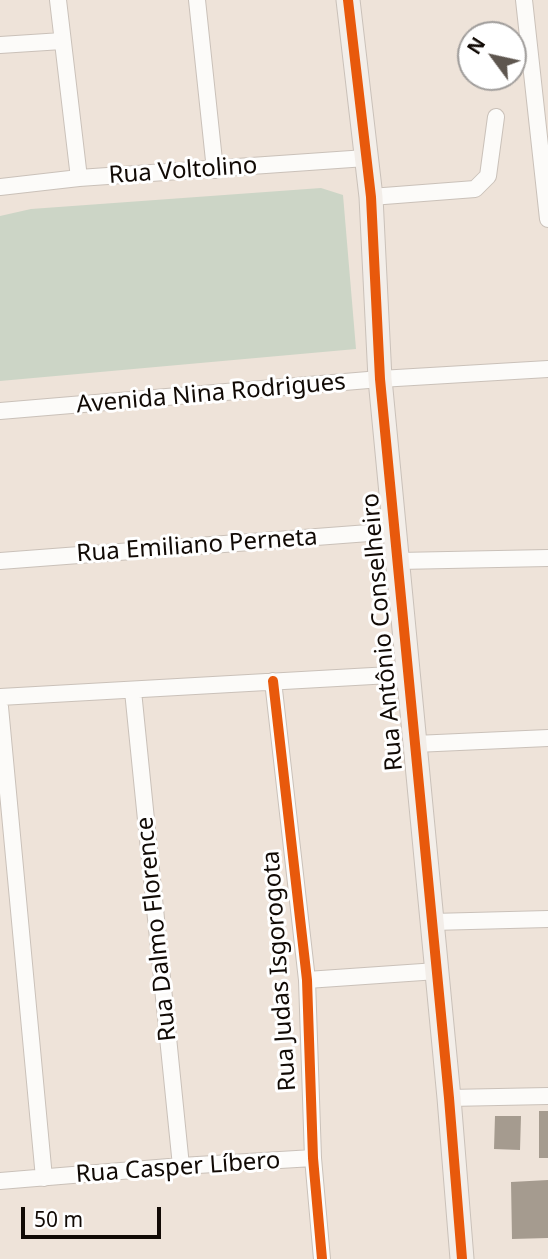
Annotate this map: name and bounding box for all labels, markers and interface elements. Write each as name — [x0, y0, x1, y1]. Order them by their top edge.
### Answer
north arrow — [457, 21, 527, 91]
text: N — [461, 32, 491, 59]
street label: Rua Voltolino — [108, 151, 258, 191]
street label: Avenida Nina Rodrigues — [75, 368, 347, 420]
street label: Rua Antônio Conselheiro — [357, 492, 409, 772]
street label: Rua Emiliano Perneta — [76, 523, 318, 569]
street label: Rua Dalmo Florence — [131, 815, 183, 1043]
street label: Rua Judas Isgorogota — [257, 850, 303, 1092]
street label: Rua Casper Líbero — [75, 1146, 281, 1190]
scale bar — [24, 1192, 164, 1236]
text: 50 m — [34, 1205, 83, 1233]

